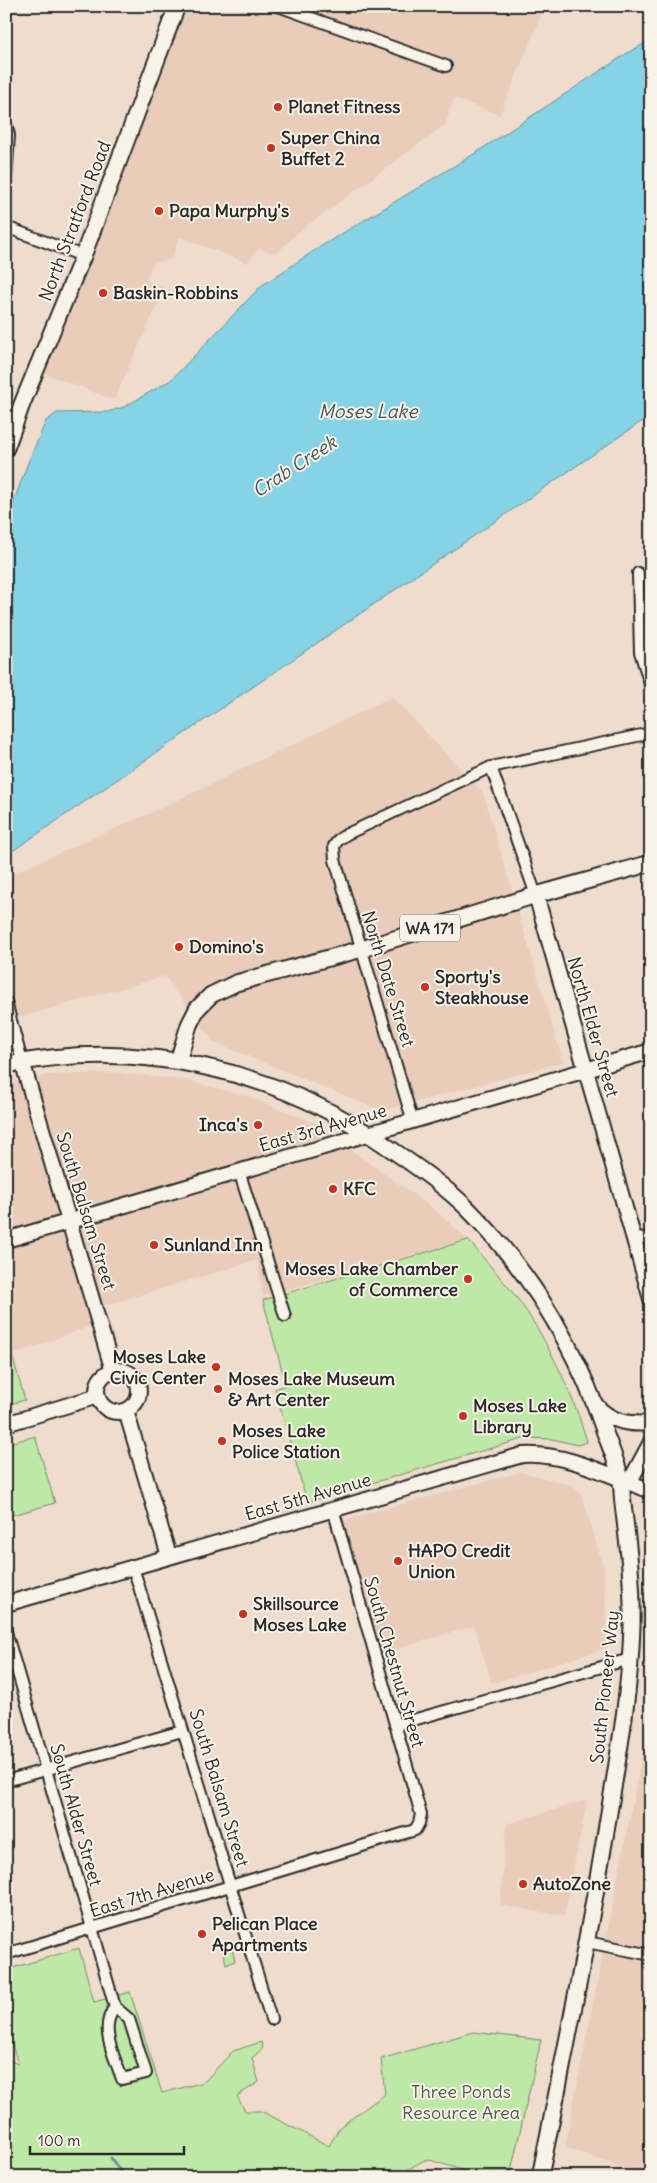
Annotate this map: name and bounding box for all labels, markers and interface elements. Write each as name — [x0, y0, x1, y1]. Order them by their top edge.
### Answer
place label: Planet Fitness — [288, 95, 400, 118]
marker: Planet Fitness — [272, 101, 284, 113]
place label: Super China Buffet 2 — [281, 126, 380, 170]
street label: North Stratford Road — [33, 137, 116, 304]
marker: Super China Buffet 2 — [265, 142, 277, 154]
place label: Papa Murphy's — [169, 199, 289, 222]
marker: Papa Murphy's — [153, 205, 165, 217]
place label: Baskin-Robbins — [113, 281, 238, 304]
marker: Baskin-Robbins — [97, 287, 109, 299]
water label: Moses Lake — [319, 399, 419, 423]
water label: Crab Creek — [247, 429, 342, 502]
street label: North Date Street — [357, 908, 420, 1050]
road number: WA 171 — [400, 914, 460, 941]
place label: Domino's — [189, 935, 264, 958]
marker: Domino's — [173, 941, 185, 953]
street label: North Elder Street — [562, 954, 625, 1100]
place label: Sporty's Steakhouse — [435, 965, 529, 1009]
marker: Sporty's Steakhouse — [419, 981, 431, 993]
street label: East 3rd Avenue — [256, 1098, 389, 1157]
place label: Inca's — [199, 1113, 248, 1136]
marker: Inca's — [252, 1119, 264, 1131]
street label: South Balsam Street — [51, 1129, 121, 1293]
place label: KFC — [343, 1177, 376, 1200]
marker: KFC — [327, 1183, 339, 1195]
place label: Sunland Inn — [164, 1233, 264, 1256]
marker: Sunland Inn — [148, 1239, 160, 1251]
place label: Moses Lake Chamber of Commerce — [285, 1257, 459, 1301]
marker: Moses Lake Chamber of Commerce — [462, 1273, 474, 1285]
place label: Moses Lake Civic Center — [110, 1345, 207, 1389]
marker: Moses Lake Civic Center — [210, 1361, 222, 1373]
place label: Moses Lake Museum & Art Center — [228, 1367, 395, 1411]
marker: Moses Lake Museum & Art Center — [212, 1383, 224, 1395]
place label: Moses Lake Library — [473, 1394, 567, 1438]
marker: Moses Lake Library — [457, 1410, 469, 1422]
place label: Moses Lake Police Station — [232, 1419, 341, 1463]
marker: Moses Lake Police Station — [216, 1435, 228, 1447]
street label: East 5th Avenue — [242, 1467, 374, 1526]
place label: HAPO Credit Union — [408, 1539, 511, 1583]
marker: HAPO Credit Union — [392, 1555, 404, 1567]
street label: South Chestnut Street — [359, 1574, 430, 1750]
place label: Skillsource Moses Lake — [253, 1592, 347, 1636]
marker: Skillsource Moses Lake — [237, 1608, 249, 1620]
street label: South Pioneer Way — [585, 1609, 624, 1765]
street label: South Balsam Street — [184, 1706, 254, 1870]
street label: South Alder Street — [45, 1741, 108, 1889]
street label: East 7th Avenue — [87, 1863, 217, 1922]
place label: AutoZone — [533, 1872, 611, 1895]
marker: AutoZone — [517, 1878, 529, 1890]
place label: Pelican Place Apartments — [212, 1912, 318, 1956]
marker: Pelican Place Apartments — [196, 1928, 208, 1940]
park label: Three Ponds Resource Area — [402, 2080, 520, 2124]
scale bar — [30, 2123, 184, 2155]
text: 100 m — [38, 2131, 80, 2150]

